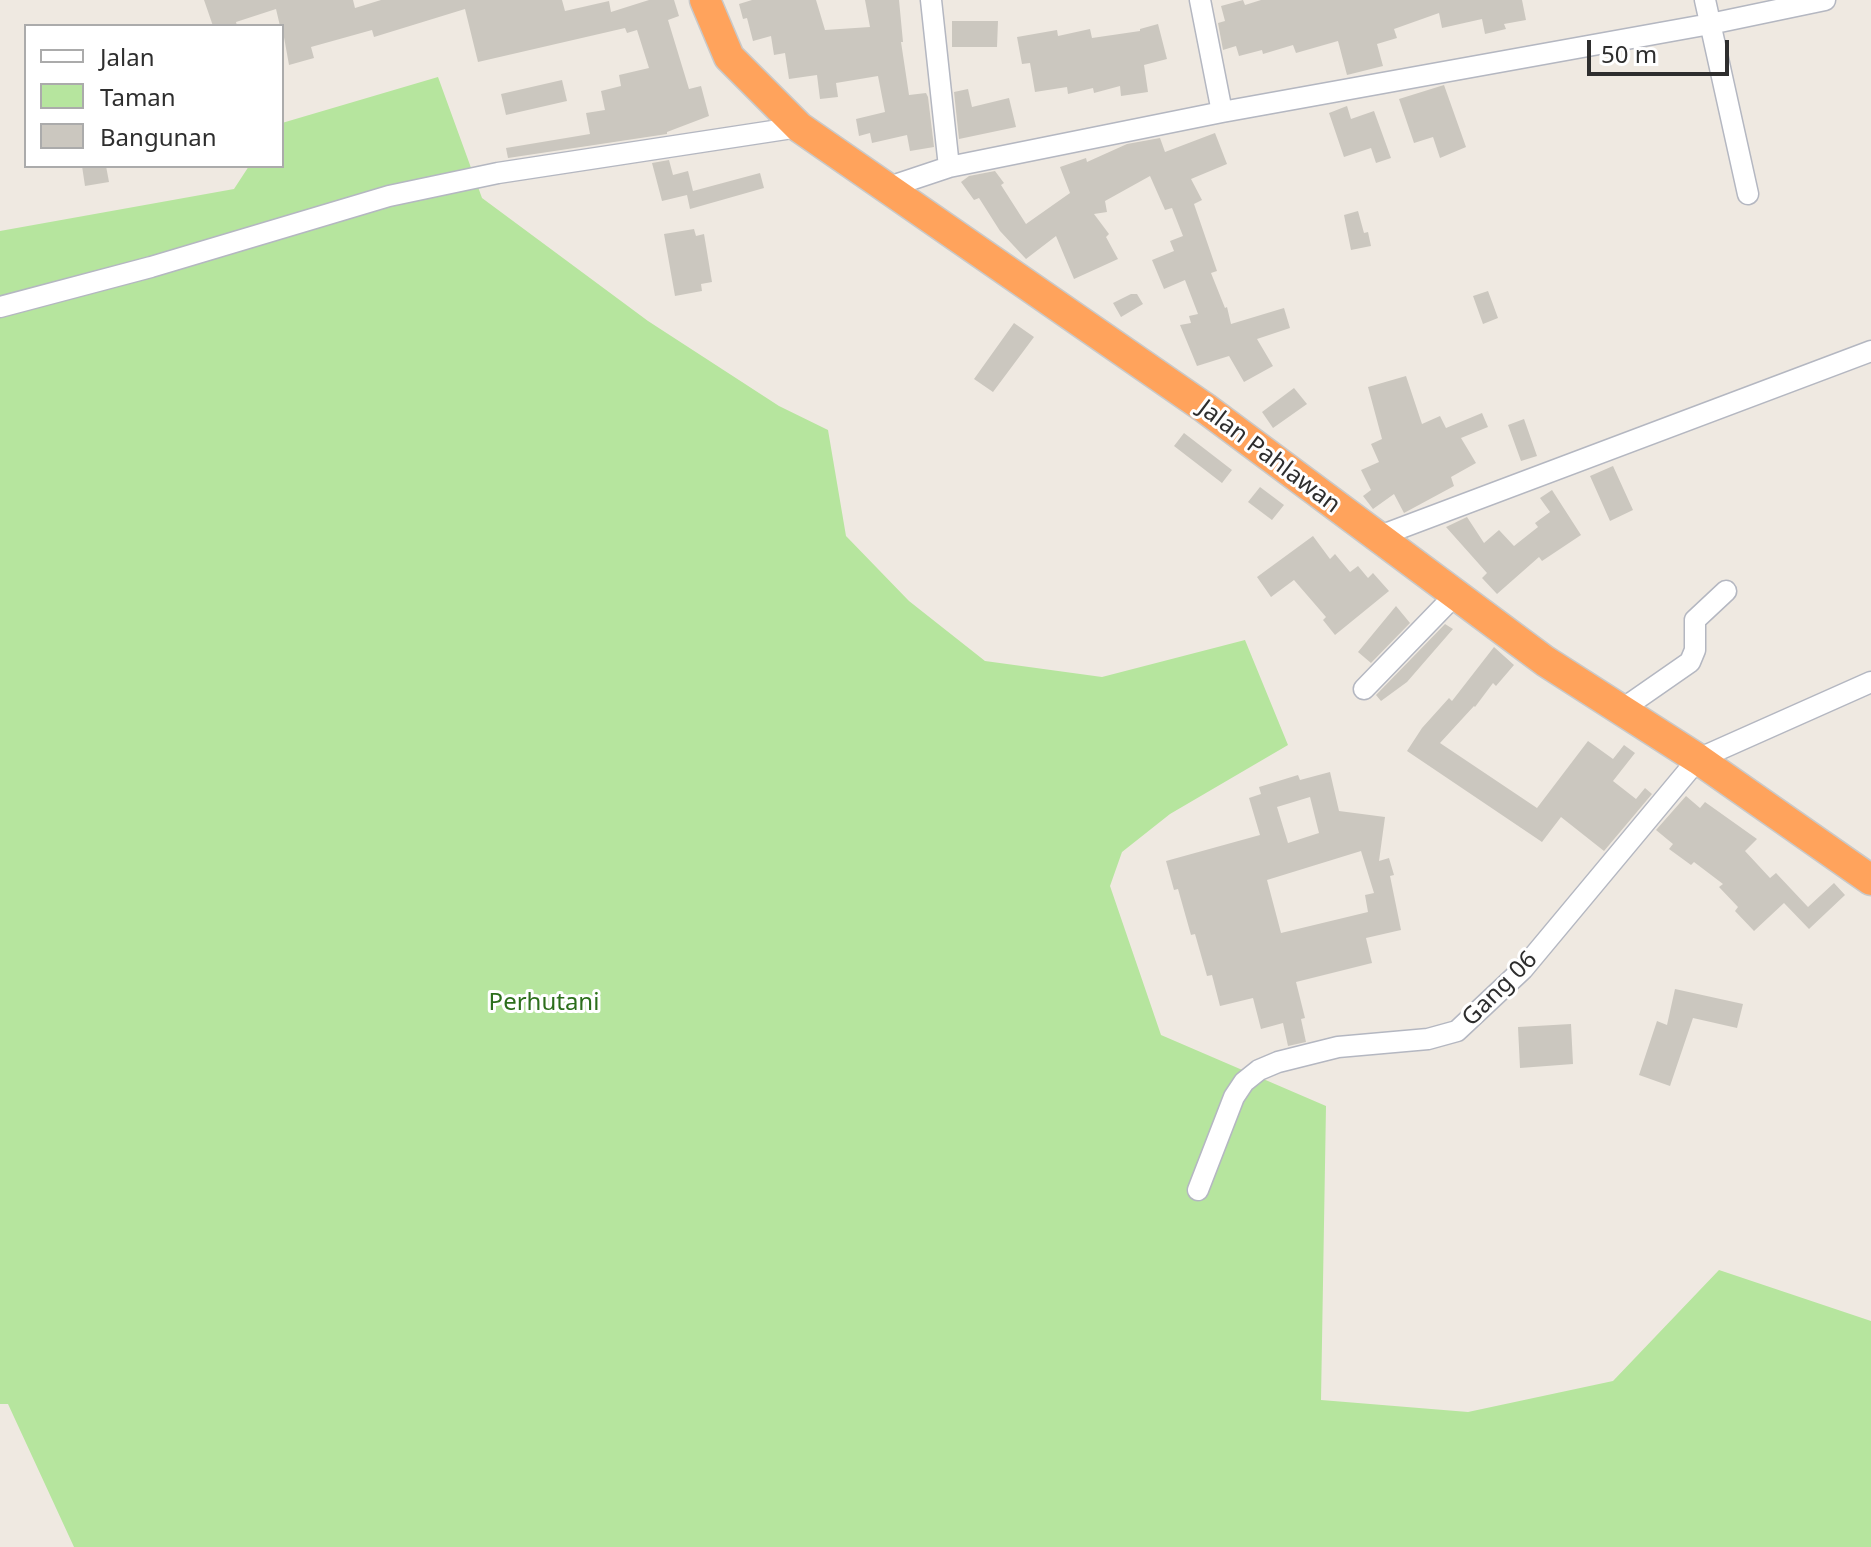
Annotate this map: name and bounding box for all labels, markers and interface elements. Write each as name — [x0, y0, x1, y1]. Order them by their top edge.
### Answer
legend — [24, 24, 284, 168]
scale bar — [1591, 24, 1733, 74]
text: 50 m — [1601, 37, 1657, 70]
text: Jalan — [100, 40, 155, 73]
text: Taman — [100, 80, 176, 113]
text: Bangunan — [100, 120, 217, 153]
street label: Jalan Pahlawan — [1192, 394, 1346, 520]
street label: Gang 06 — [1457, 946, 1543, 1032]
park label: Perhutani — [489, 989, 599, 1017]

